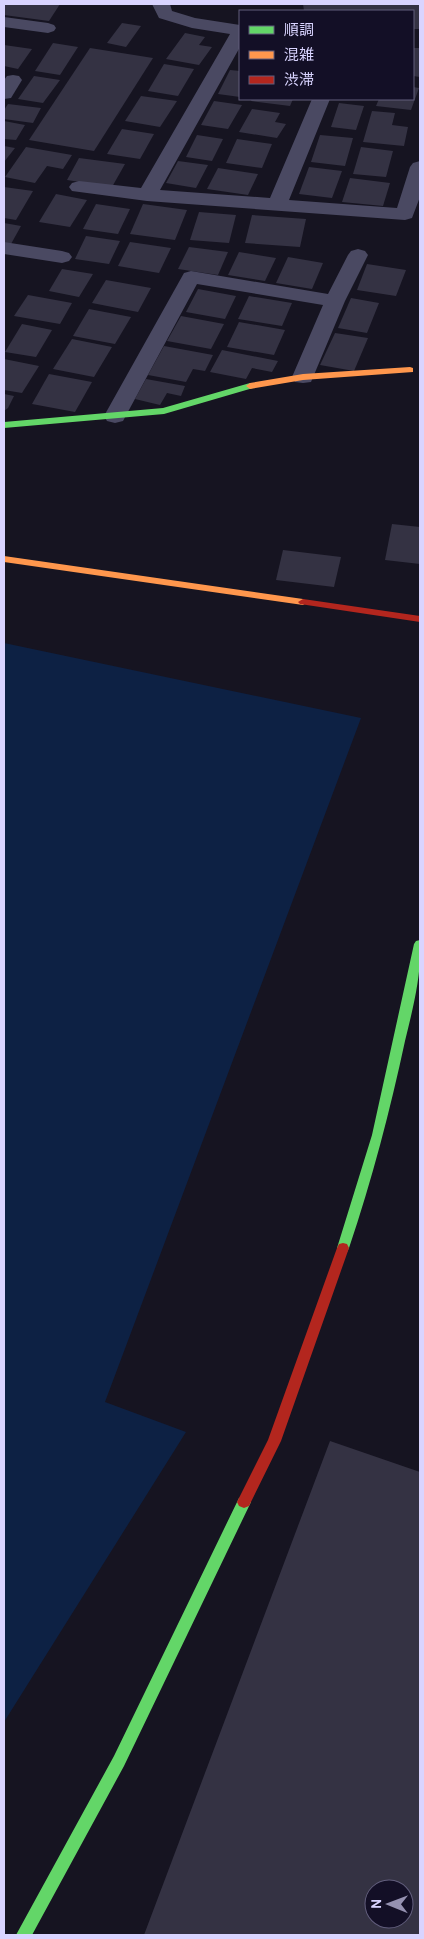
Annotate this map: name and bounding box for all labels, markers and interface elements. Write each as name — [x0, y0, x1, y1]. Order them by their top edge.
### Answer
legend — [239, 10, 414, 100]
text: 順調 — [284, 22, 314, 41]
text: 混雑 — [284, 47, 314, 66]
text: 渋滞 — [284, 72, 314, 91]
north arrow — [364, 1879, 414, 1929]
text: N — [369, 1899, 386, 1909]

